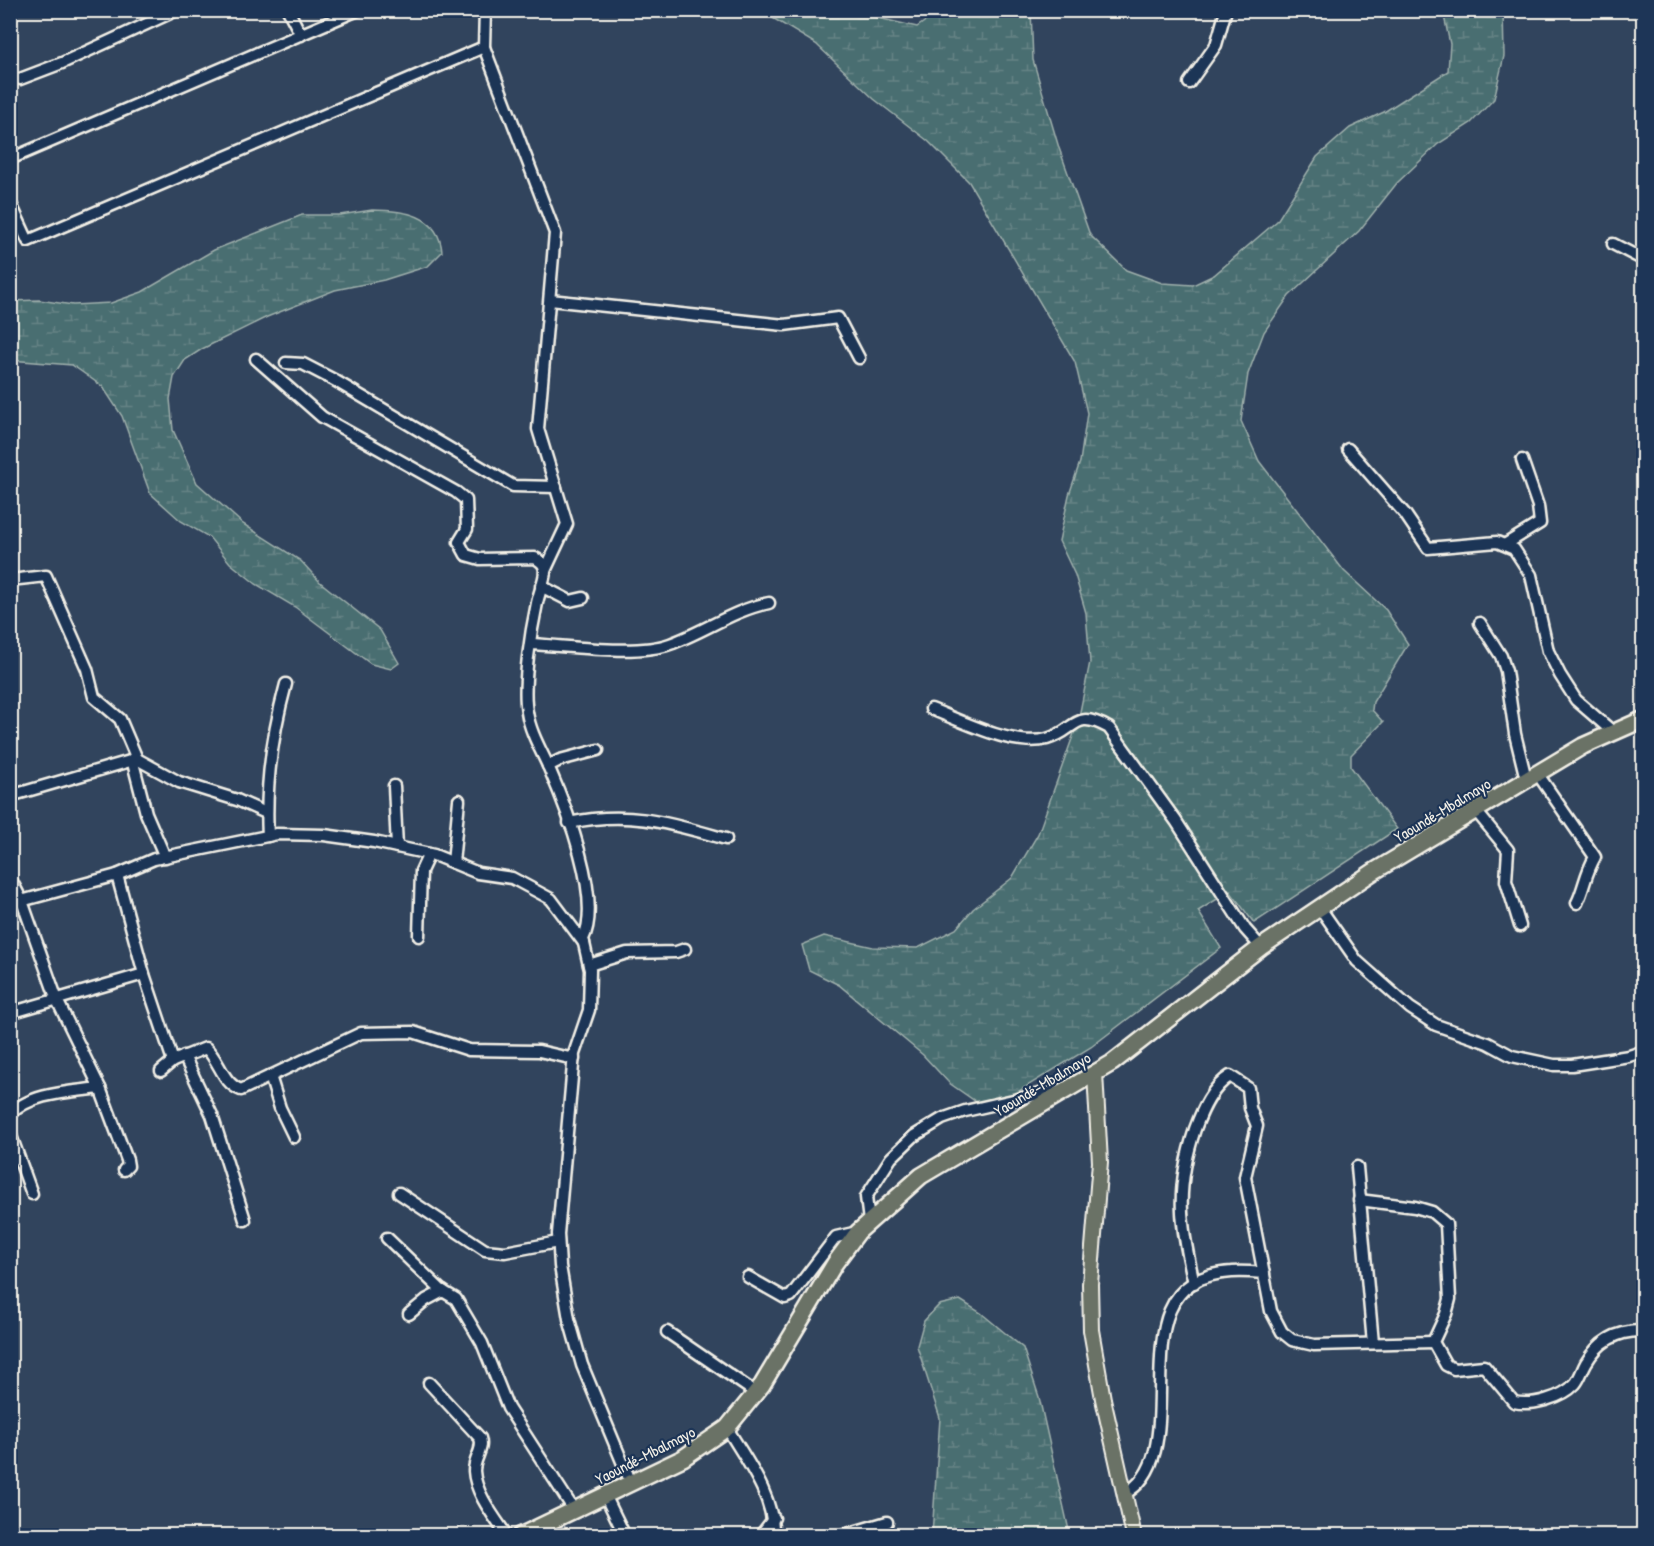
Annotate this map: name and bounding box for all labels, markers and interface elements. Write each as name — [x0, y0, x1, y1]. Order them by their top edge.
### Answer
street label: Yaoundé-Mbalmayo — [1389, 772, 1495, 848]
street label: Yaoundé-Mbalmayo — [989, 1046, 1095, 1122]
street label: Yaoundé-Mbalmayo — [591, 1420, 699, 1490]

